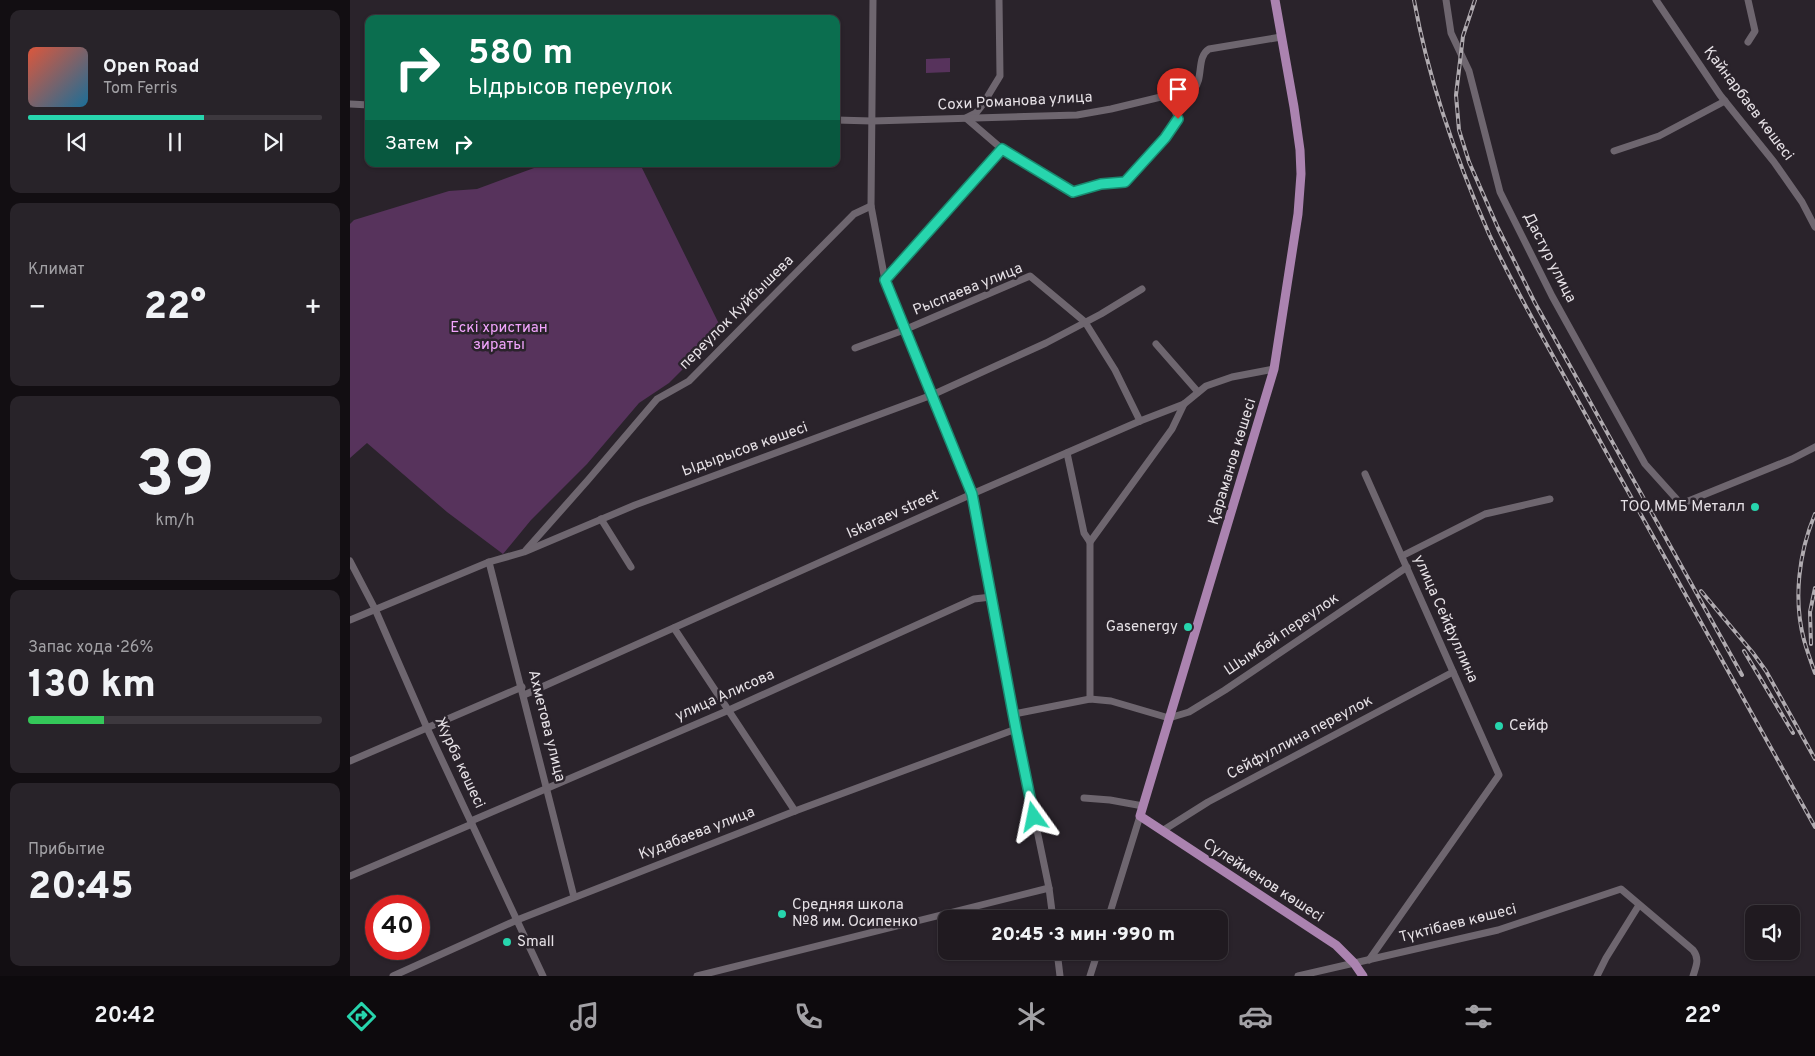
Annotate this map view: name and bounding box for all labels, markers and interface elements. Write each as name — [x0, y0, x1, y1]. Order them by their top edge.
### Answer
text: 580 m — [468, 32, 573, 76]
icon: right — [385, 35, 450, 100]
street label: Қайнарбаев көшесі — [1699, 43, 1797, 165]
text: Open Road — [103, 55, 199, 79]
pin — [1157, 68, 1199, 119]
text: Ыдрысов переулок — [468, 75, 673, 102]
icon: arrive — [1164, 75, 1192, 103]
text: Tom Ferris — [103, 79, 177, 99]
street label: Сохи Романова улица — [937, 88, 1093, 116]
icon: previous — [63, 128, 91, 156]
icon: pause — [161, 128, 189, 156]
icon: next — [259, 128, 287, 156]
icon: right — [449, 130, 477, 158]
text: Затем — [385, 132, 439, 156]
street label: Дастур улица — [1518, 210, 1580, 306]
street label: переулок Куйбышева — [676, 252, 798, 374]
street label: Рыспаева улица — [910, 259, 1026, 321]
text: Климат — [28, 260, 85, 280]
text: 22° — [144, 284, 206, 333]
text: − — [28, 291, 46, 327]
text: + — [304, 291, 322, 327]
park label: Ескі христиан зираты — [450, 319, 548, 355]
street label: Қараманов көшесі — [1205, 396, 1261, 528]
street label: Ыдырысов көшесі — [679, 418, 811, 482]
text: 39 — [136, 437, 214, 519]
street label: Iskaraev street — [844, 486, 942, 544]
place label: ТОО ММБ Металл — [1620, 498, 1745, 517]
marker: ТОО ММБ Металл — [1749, 501, 1761, 513]
text: km/h — [156, 511, 194, 531]
street label: улица Сейфуллина — [1408, 552, 1482, 686]
street label: Шымбай переулок — [1221, 590, 1343, 680]
place label: Gasenergy — [1106, 618, 1178, 637]
marker: Gasenergy — [1182, 621, 1194, 633]
text: Запас хода · 26% — [28, 638, 153, 658]
text: 130 km — [28, 662, 156, 711]
street label: улица Алисова — [672, 666, 778, 726]
street label: Ахметова улица — [523, 668, 569, 784]
street label: Сейфуллина переулок — [1224, 691, 1376, 785]
street label: Журба көшесі — [430, 714, 488, 812]
place label: Сейф — [1509, 717, 1548, 736]
marker: Сейф — [1493, 720, 1505, 732]
position arrow — [1007, 790, 1059, 842]
street label: Кудабаева улица — [636, 803, 758, 865]
street label: Сүлейменов көшесі — [1199, 835, 1327, 927]
text: Прибытие — [28, 840, 105, 860]
text: 20:45 — [28, 864, 134, 913]
speed limit sign: 40 — [365, 895, 430, 960]
place label: Средняя школа №8 им. Осипенко — [792, 896, 918, 932]
street label: Түктібаев көшесі — [1397, 900, 1519, 948]
map controls — [1745, 905, 1800, 960]
button: sound — [1745, 905, 1800, 960]
marker: Средняя школа №8 им. Осипенко — [776, 908, 788, 920]
text: 20:45 · 3 мин · 990 m — [991, 923, 1175, 947]
place label: Small — [517, 933, 555, 952]
marker: Small — [501, 936, 513, 948]
icon: directions — [344, 999, 379, 1034]
icon: music — [567, 999, 602, 1034]
icon: phone — [791, 999, 826, 1034]
icon: climate — [1014, 999, 1049, 1034]
icon: car — [1238, 999, 1273, 1034]
icon: filters — [1461, 999, 1496, 1034]
text: 20:42 — [94, 1003, 155, 1030]
text: 22° — [1685, 1003, 1721, 1030]

